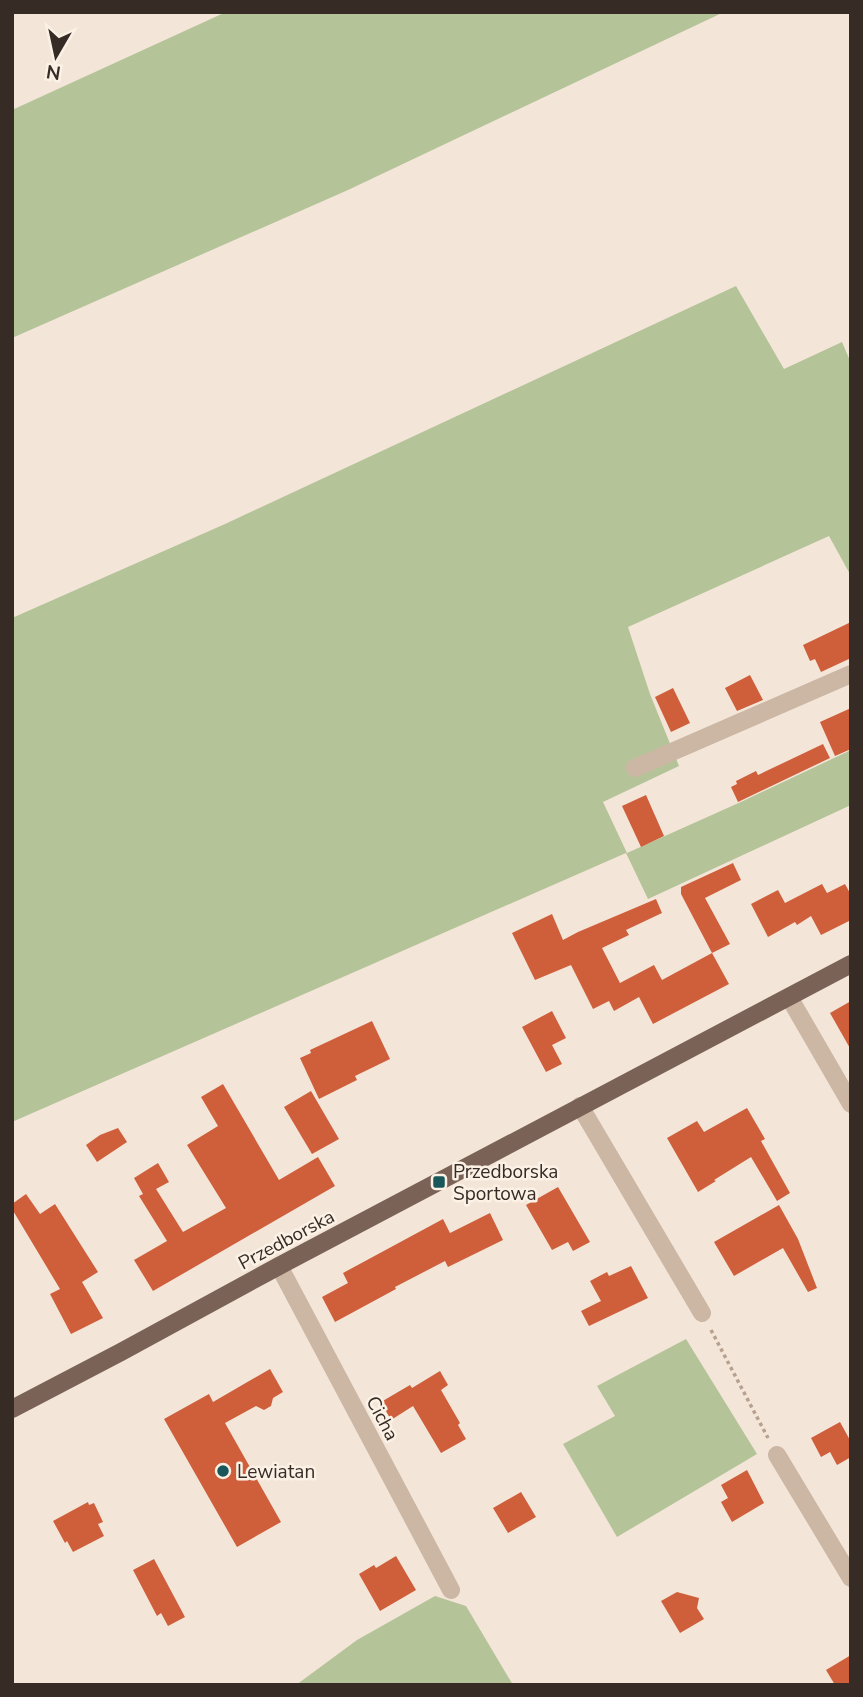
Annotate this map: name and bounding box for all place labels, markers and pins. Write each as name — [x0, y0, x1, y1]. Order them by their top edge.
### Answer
place label: Przedborska Sportowa — [453, 1159, 558, 1207]
marker: Przedborska Sportowa — [431, 1174, 447, 1190]
place label: Lewiatan — [237, 1459, 315, 1485]
marker: Lewiatan — [215, 1463, 231, 1479]

